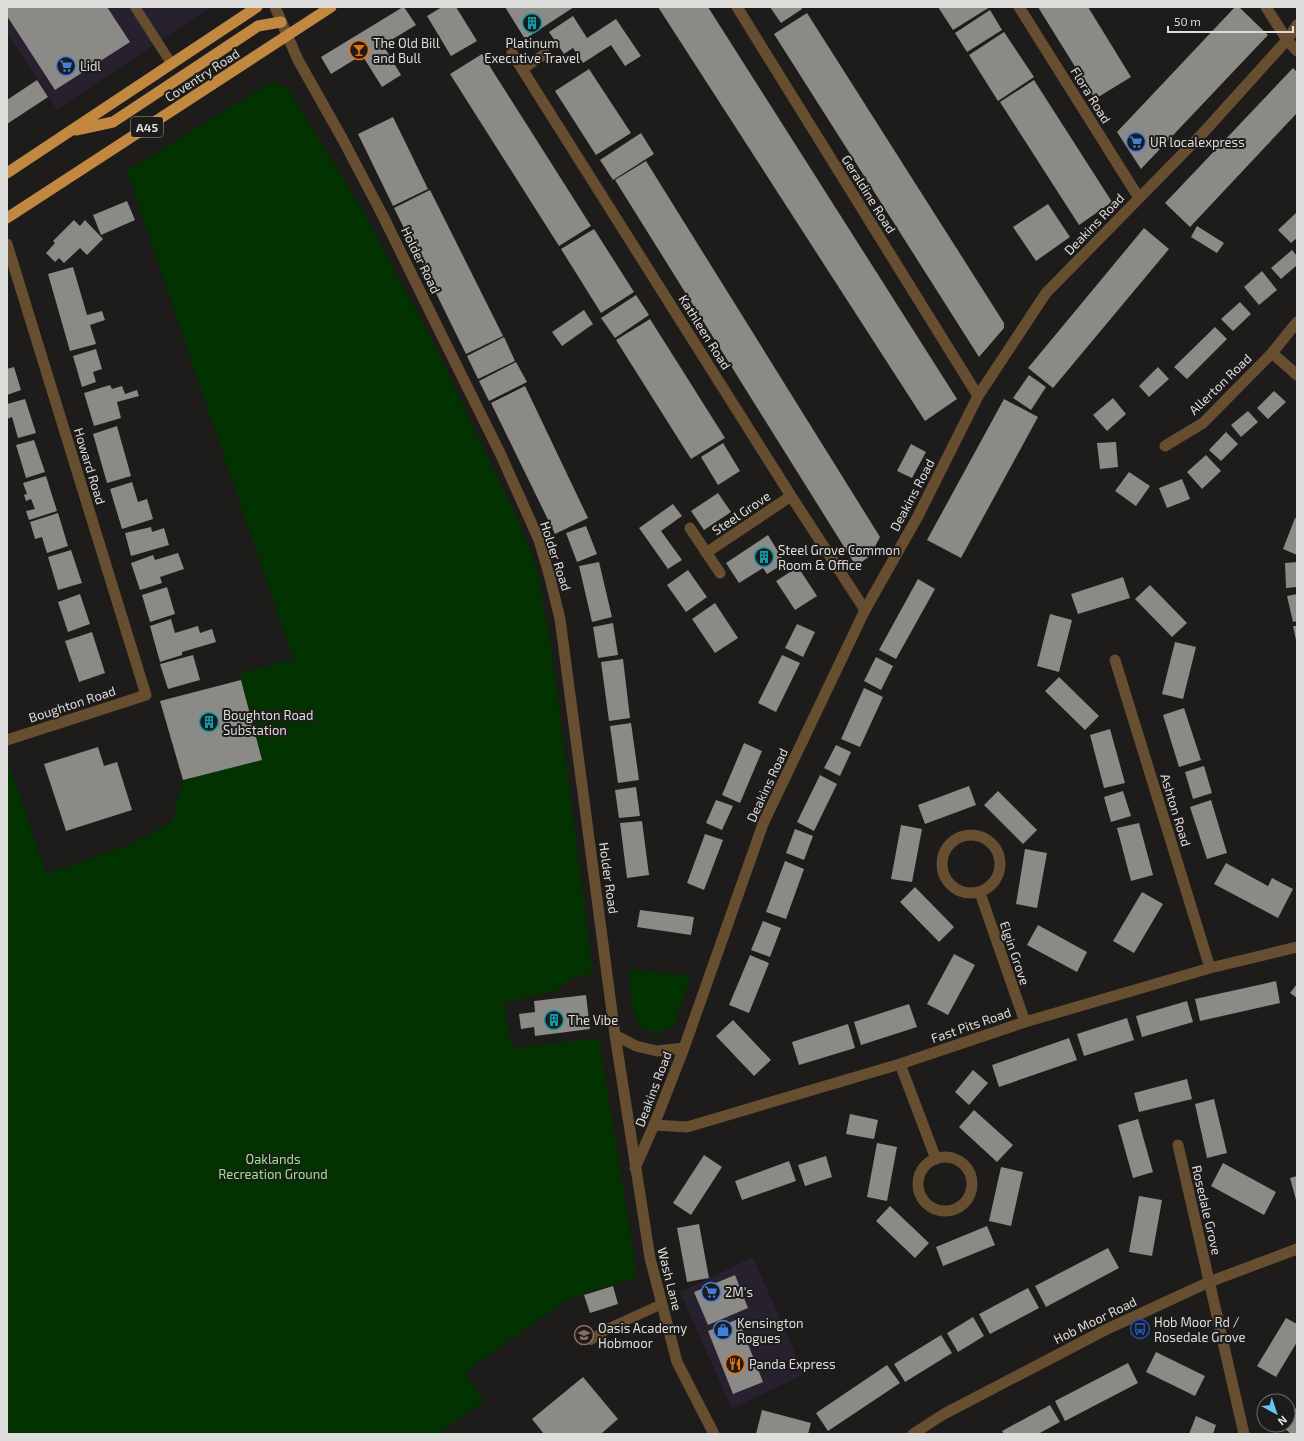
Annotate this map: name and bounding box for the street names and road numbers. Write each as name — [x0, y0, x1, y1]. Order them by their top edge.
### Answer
street label: Coventry Road — [162, 45, 242, 105]
street label: Flora Road — [1067, 64, 1115, 126]
road number: A45 — [131, 117, 163, 137]
street label: Geraldine Road — [839, 152, 899, 236]
street label: Deakins Road — [1061, 190, 1127, 258]
street label: Holder Road — [398, 224, 444, 296]
street label: Kathleen Road — [676, 291, 734, 373]
street label: Allerton Road — [1185, 350, 1255, 418]
street label: Howard Road — [71, 426, 109, 506]
street label: Deakins Road — [886, 456, 938, 534]
street label: Steel Grove — [709, 488, 773, 538]
street label: Holder Road — [537, 519, 575, 593]
street label: Boughton Road — [27, 682, 117, 726]
street label: Deakins Road — [743, 746, 791, 824]
street label: Ashton Road — [1157, 772, 1195, 848]
street label: Holder Road — [596, 841, 622, 915]
street label: Elgin Grove — [997, 919, 1033, 987]
street label: Fast Pits Road — [929, 1004, 1013, 1046]
street label: Deakins Road — [631, 1049, 675, 1129]
street label: Rosedale Grove — [1189, 1164, 1225, 1256]
street label: Wash Lane — [654, 1246, 686, 1312]
street label: Hob Moor Road — [1051, 1293, 1139, 1347]

